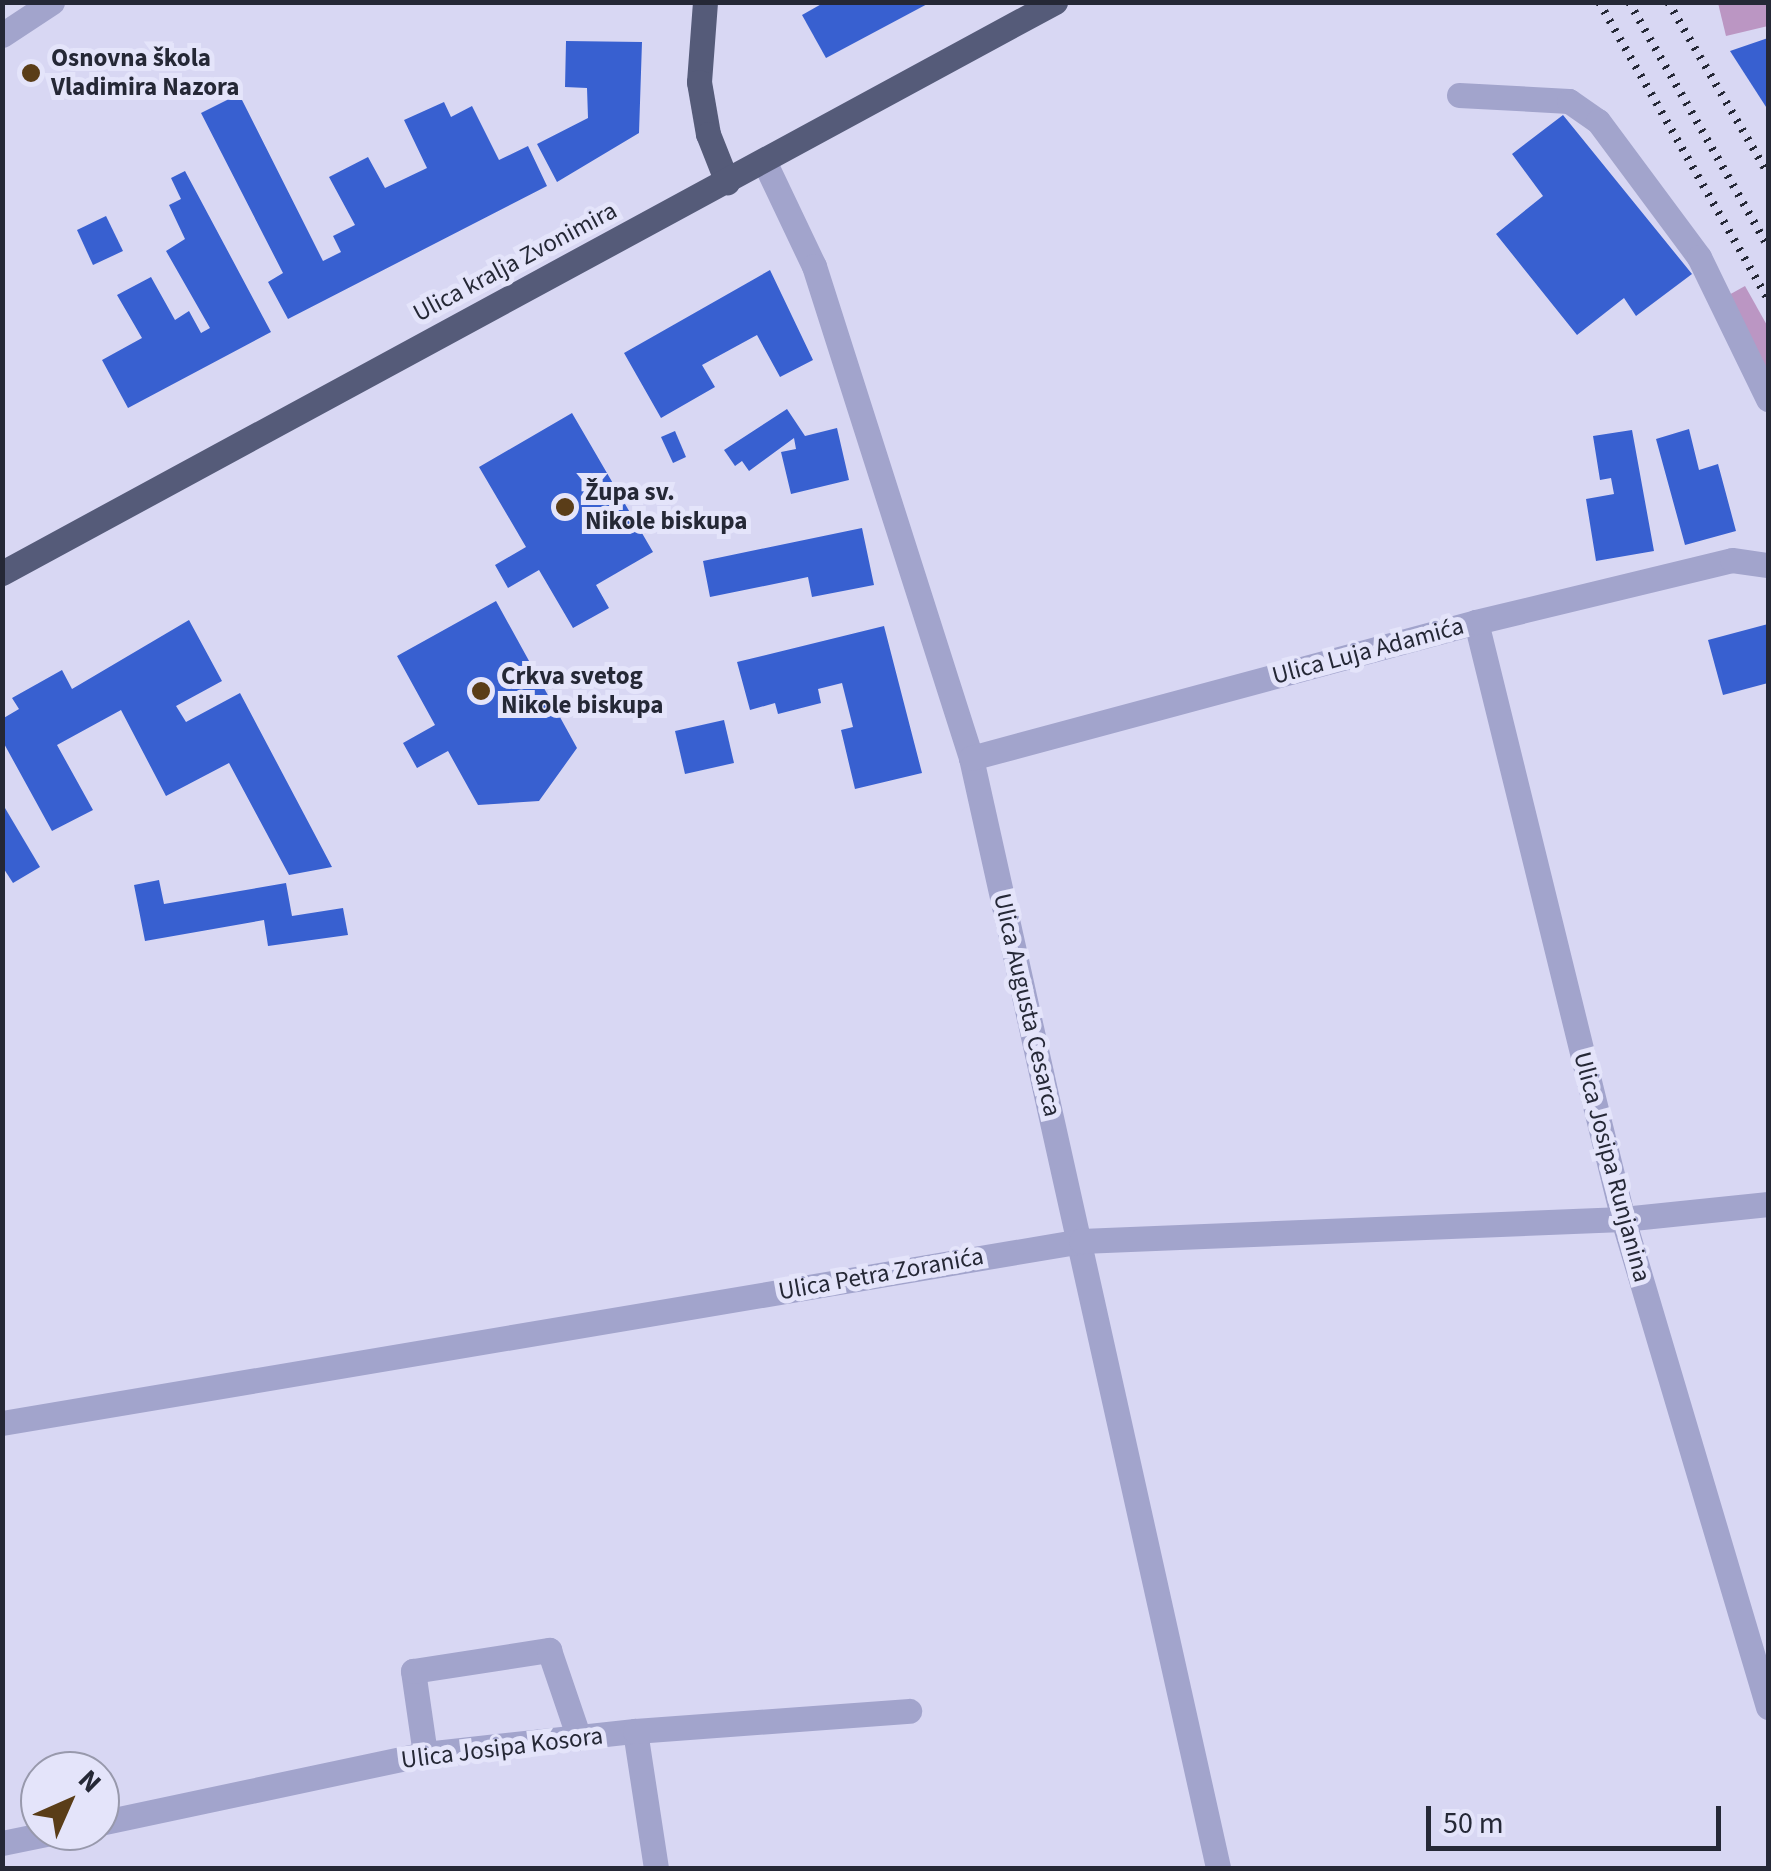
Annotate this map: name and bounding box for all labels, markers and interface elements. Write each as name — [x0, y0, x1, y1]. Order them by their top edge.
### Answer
place label: Osnovna škola Vladimira Nazora — [51, 44, 240, 103]
marker: Osnovna škola Vladimira Nazora — [20, 62, 42, 84]
street label: Ulica kralja Zvonimira — [408, 196, 622, 328]
place label: Župa sv. Nikole biskupa — [585, 478, 747, 537]
marker: Župa sv. Nikole biskupa — [554, 496, 576, 518]
street label: Ulica Luja Adamića — [1269, 611, 1467, 691]
place label: Crkva svetog Nikole biskupa — [501, 662, 663, 721]
marker: Crkva svetog Nikole biskupa — [470, 680, 492, 702]
street label: Ulica Augusta Cesarca — [987, 891, 1067, 1119]
street label: Ulica Josipa Runjanina — [1567, 1049, 1657, 1285]
street label: Ulica Petra Zoranića — [776, 1241, 986, 1307]
street label: Ulica Josipa Kosora — [399, 1721, 605, 1775]
north arrow — [20, 1751, 120, 1851]
text: N — [69, 1760, 111, 1802]
scale bar — [1431, 1786, 1726, 1848]
text: 50 m — [1443, 1802, 1504, 1845]

